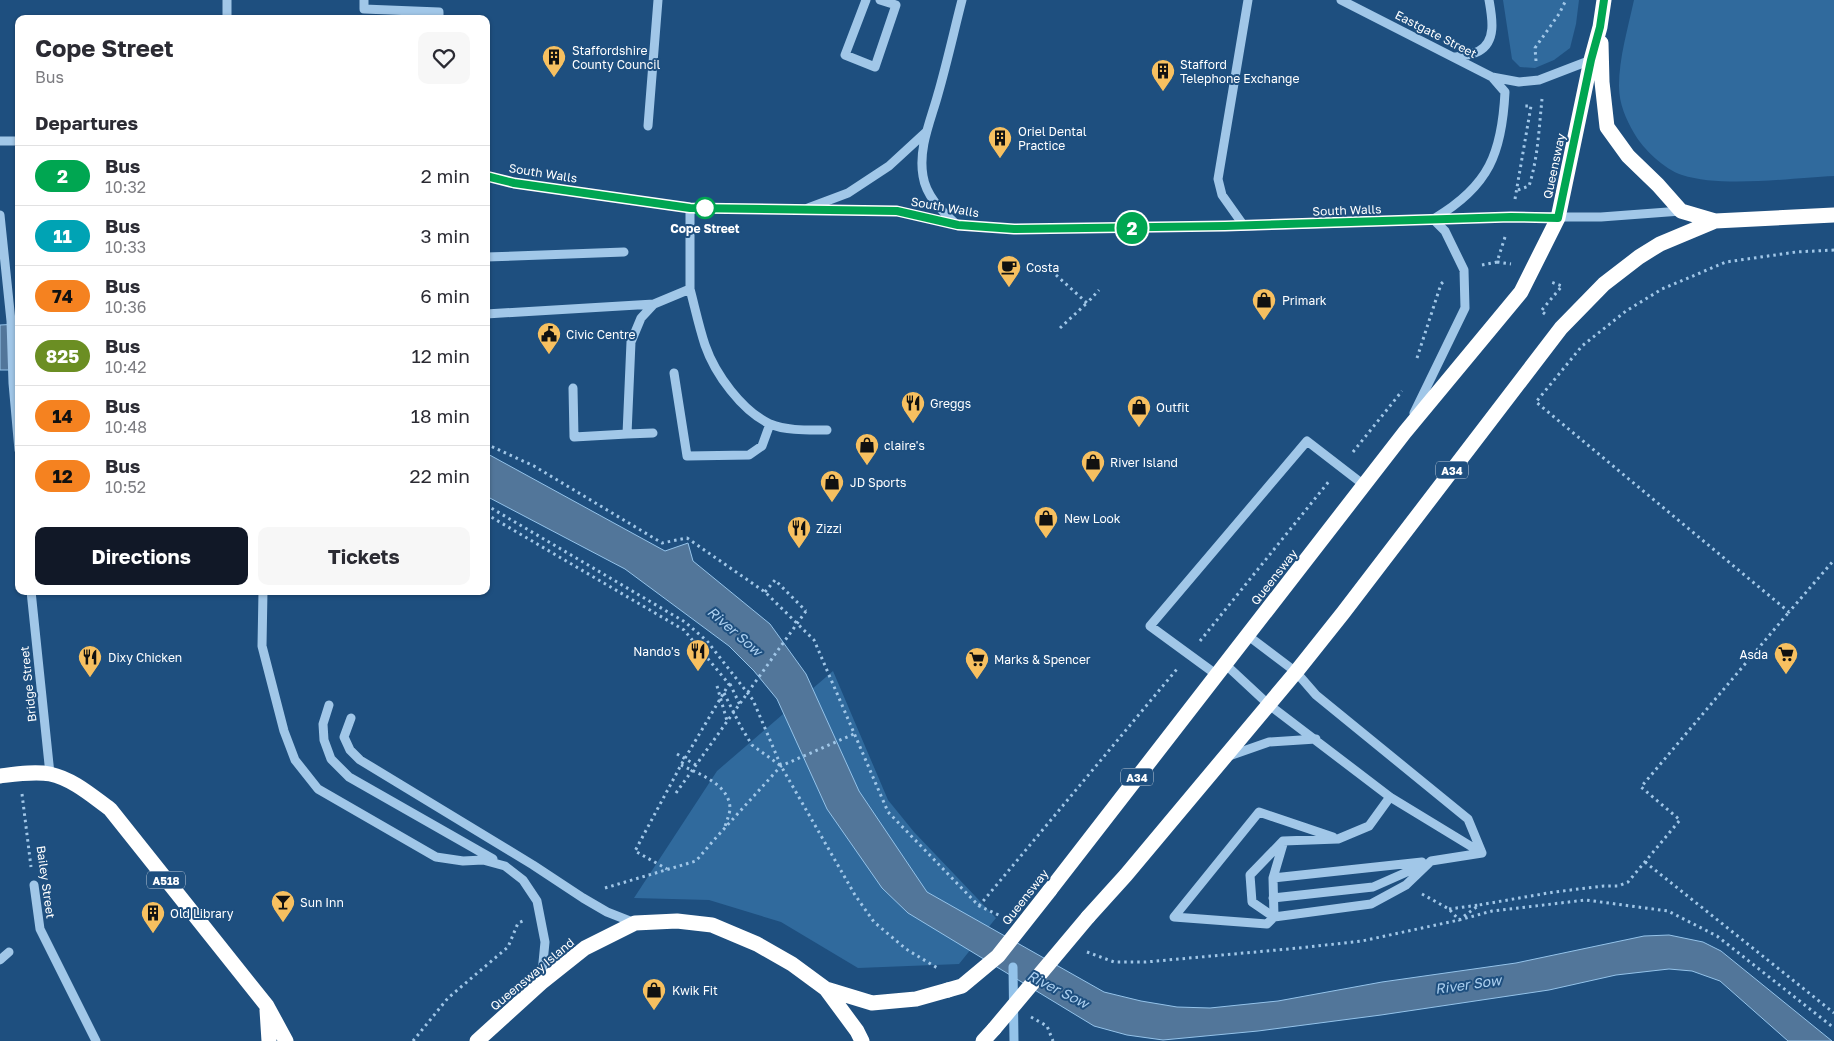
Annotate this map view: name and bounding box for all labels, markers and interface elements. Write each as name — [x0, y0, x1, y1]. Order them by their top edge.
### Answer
street label: Eastgate Street — [1393, 7, 1479, 61]
button: heart — [418, 32, 470, 84]
text: Cope Street — [35, 33, 174, 62]
place label: Staffordshire County Council — [572, 43, 660, 72]
building icon: Staffordshire County Council — [541, 44, 567, 78]
place label: Stafford Telephone Exchange — [1180, 57, 1299, 86]
building icon: Stafford Telephone Exchange — [1150, 58, 1176, 92]
text: Bus — [35, 67, 64, 87]
text: Departures — [35, 111, 138, 134]
place label: Oriel Dental Practice — [1018, 124, 1087, 153]
building icon: Oriel Dental Practice — [987, 125, 1013, 159]
street label: Queensway — [1540, 132, 1568, 200]
text: Bus — [105, 154, 140, 177]
street label: South Walls — [508, 160, 578, 186]
text: 2 min — [421, 164, 470, 187]
text: 2 — [57, 165, 68, 187]
text: 10:32 — [105, 177, 146, 197]
street label: South Walls — [910, 194, 980, 220]
marker: Cope Street — [694, 197, 716, 219]
street label: South Walls — [1312, 201, 1382, 219]
line badge: 2 — [1116, 212, 1148, 244]
text: Bus — [105, 214, 140, 237]
text: 2 — [1127, 217, 1137, 239]
place label: Cope Street — [670, 221, 740, 236]
text: 3 min — [421, 224, 470, 247]
text: 11 — [53, 225, 72, 247]
text: 10:33 — [105, 237, 146, 257]
cafe icon: Costa — [996, 254, 1022, 288]
place label: Costa — [1026, 260, 1059, 275]
text: Bus — [105, 274, 140, 297]
text: 6 min — [420, 284, 470, 307]
text: 74 — [52, 285, 73, 307]
shop icon: Primark — [1251, 287, 1277, 321]
place label: Primark — [1282, 293, 1327, 308]
text: 10:36 — [105, 297, 147, 317]
public building icon: Civic Centre — [536, 321, 562, 355]
place label: Civic Centre — [566, 327, 636, 342]
text: Bus — [105, 334, 140, 357]
text: 12 min — [411, 344, 470, 367]
text: 825 — [46, 345, 79, 367]
text: 10:42 — [105, 357, 147, 377]
restaurant icon: Greggs — [900, 390, 926, 424]
text: Bus — [105, 394, 140, 417]
shop icon: Outfit — [1126, 394, 1152, 428]
place label: Greggs — [930, 396, 971, 411]
place label: Outfit — [1156, 400, 1190, 415]
text: 18 min — [411, 404, 470, 427]
text: 14 — [52, 405, 73, 427]
text: 10:48 — [105, 417, 147, 437]
shop icon: claire's — [854, 432, 880, 466]
place label: claire's — [884, 438, 925, 453]
shop icon: River Island — [1080, 449, 1106, 483]
text: Bus — [105, 454, 140, 477]
place label: River Island — [1110, 455, 1178, 470]
road number: A34 — [1436, 462, 1468, 478]
text: 22 min — [410, 464, 470, 487]
text: 12 — [52, 465, 73, 487]
shop icon: JD Sports — [819, 469, 845, 503]
place label: JD Sports — [850, 475, 906, 490]
text: 10:52 — [105, 477, 146, 497]
shop icon: New Look — [1033, 505, 1059, 539]
place label: New Look — [1064, 511, 1121, 526]
restaurant icon: Zizzi — [786, 515, 812, 549]
place label: Zizzi — [816, 521, 842, 536]
button: Directions — [35, 527, 248, 585]
button: Tickets — [258, 527, 470, 585]
street label: Queensway — [1248, 546, 1301, 608]
water label: River Sow — [704, 603, 767, 660]
restaurant icon: Nando's — [685, 638, 711, 672]
supermarket icon: Asda — [1773, 641, 1799, 675]
restaurant icon: Dixy Chicken — [77, 644, 103, 678]
place label: Nando's — [633, 644, 680, 659]
street label: Bridge Street — [17, 645, 39, 723]
supermarket icon: Marks & Spencer — [964, 646, 990, 680]
place label: Asda — [1739, 647, 1768, 662]
place label: Dixy Chicken — [108, 650, 182, 665]
place label: Marks & Spencer — [994, 652, 1091, 667]
road number: A34 — [1121, 769, 1153, 786]
street label: Bailey Street — [33, 844, 59, 920]
street label: Queensway — [999, 866, 1052, 928]
road number: A518 — [147, 872, 185, 888]
bar icon: Sun Inn — [270, 889, 296, 923]
place label: Sun Inn — [300, 895, 344, 910]
building icon: Old Library — [140, 900, 166, 934]
place label: Old Library — [170, 906, 234, 921]
street label: Queensway Island — [487, 934, 577, 1014]
water label: River Sow — [1025, 966, 1093, 1012]
water label: River Sow — [1434, 971, 1504, 997]
shop icon: Kwik Fit — [641, 977, 667, 1011]
place label: Kwik Fit — [672, 983, 718, 998]

